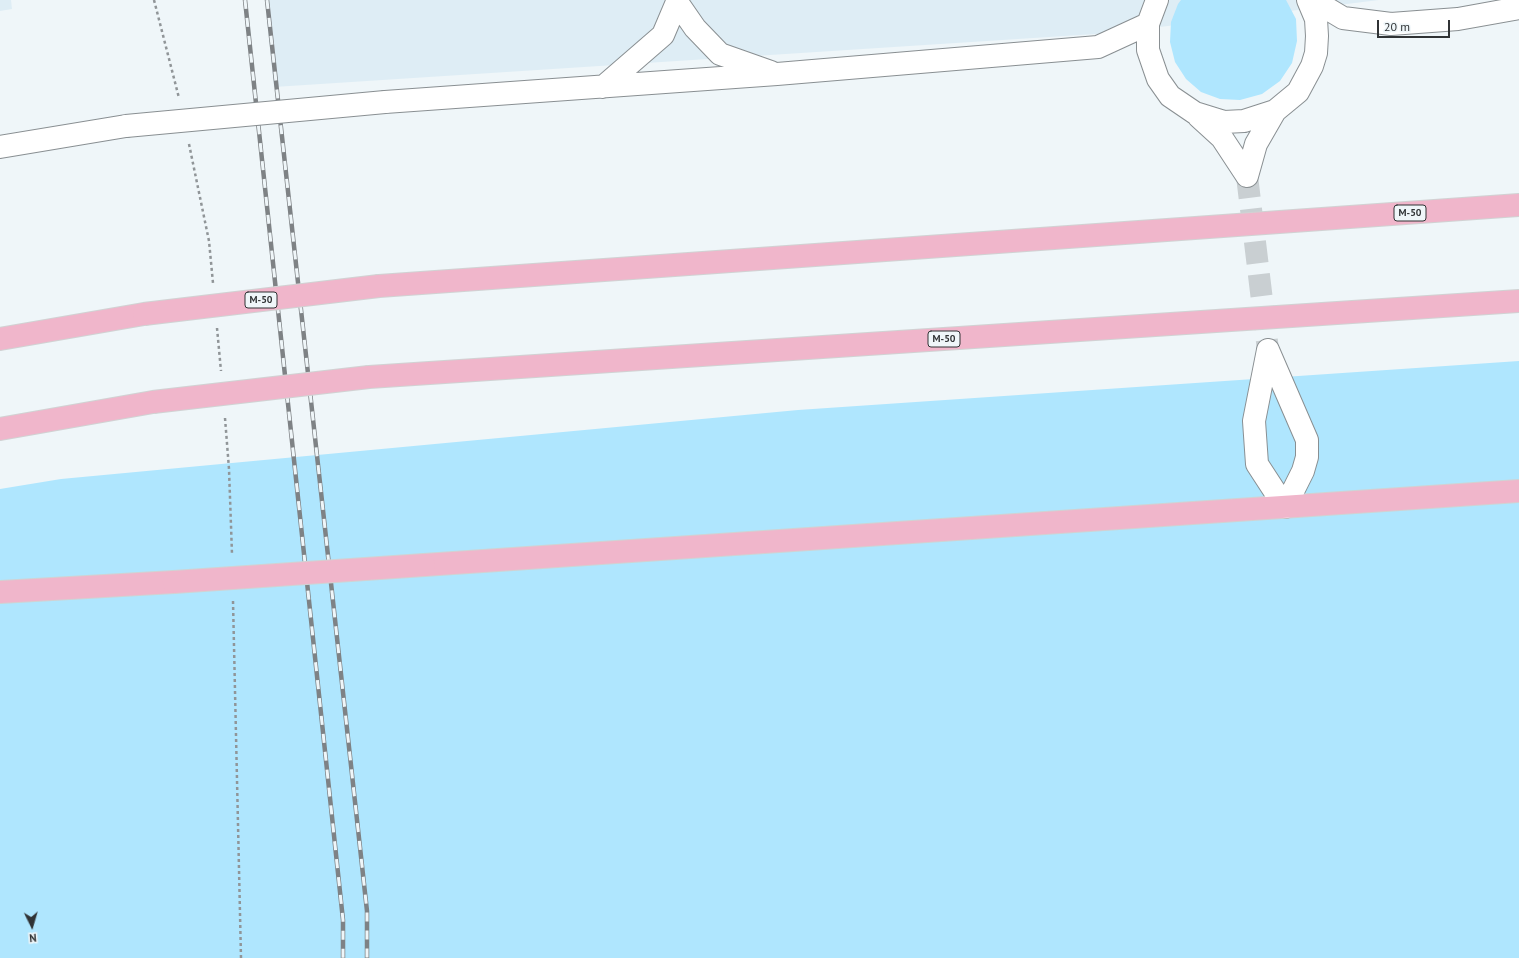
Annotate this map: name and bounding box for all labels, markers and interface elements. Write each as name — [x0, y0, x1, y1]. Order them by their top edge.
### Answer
scale bar — [1379, 12, 1452, 38]
text: 20 m — [1384, 19, 1410, 34]
road number: M-50 — [1394, 205, 1426, 221]
road number: M-50 — [245, 292, 277, 308]
road number: M-50 — [928, 331, 960, 347]
north arrow — [12, 906, 52, 946]
text: N — [29, 931, 37, 945]

